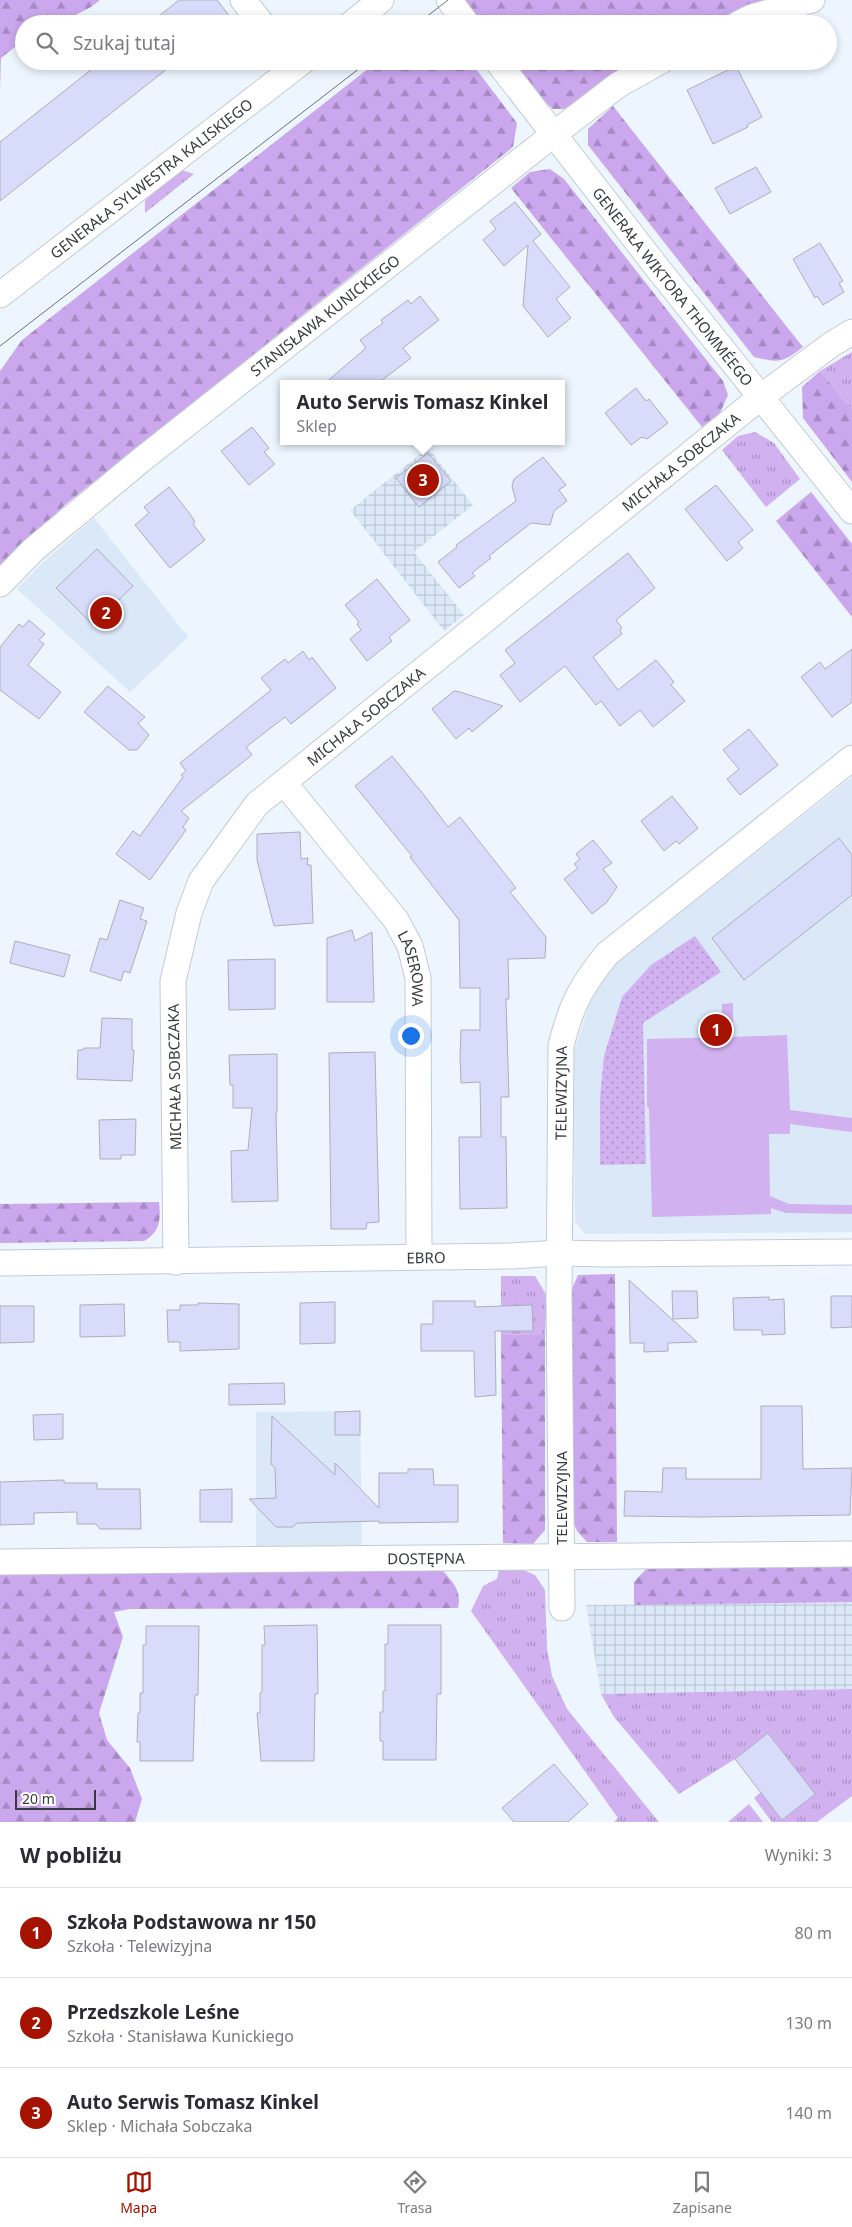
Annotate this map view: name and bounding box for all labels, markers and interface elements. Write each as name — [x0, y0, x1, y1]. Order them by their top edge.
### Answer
search box — [15, 15, 837, 70]
icon: search — [33, 29, 61, 57]
text: Szukaj tutaj — [73, 30, 176, 56]
street label: GENERAŁA SYLWESTRA KALISKIEGO — [46, 94, 257, 263]
street label: GENERAŁA WIKTORA THOMMÉEGO — [588, 183, 758, 390]
street label: STANISŁAWA KUNICKIEGO — [246, 250, 404, 380]
popup — [280, 380, 565, 445]
text: Auto Serwis Tomasz Kinkel — [297, 389, 548, 415]
street label: MICHAŁA SOBCZAKA — [617, 408, 744, 515]
text: Sklep — [297, 415, 337, 437]
pin: 3 — [407, 461, 439, 499]
pin: 2 — [90, 594, 122, 632]
street label: MICHAŁA SOBCZAKA — [302, 662, 429, 770]
street label: LASEROWA — [393, 927, 429, 1007]
street label: MICHAŁA SOBCZAKA — [163, 1003, 185, 1150]
pin: 1 — [700, 1011, 732, 1049]
your location — [398, 1023, 424, 1049]
street label: TELEWIZYJNA — [550, 1045, 571, 1140]
street label: EBRO — [406, 1247, 446, 1267]
street label: TELEWIZYJNA — [551, 1451, 571, 1545]
street label: DOSTĘPNA — [387, 1548, 465, 1568]
scale bar — [15, 1787, 96, 1810]
text: 20 m — [22, 1789, 55, 1808]
text: W pobliżu — [20, 1841, 122, 1869]
text: Wyniki: 3 — [765, 1844, 832, 1866]
text: Szkoła Podstawowa nr 150 — [67, 1909, 316, 1935]
text: 1 — [31, 1922, 41, 1944]
text: 80 m — [795, 1922, 832, 1944]
text: Szkoła · Telewizyjna — [67, 1935, 212, 1957]
text: Przedszkole Leśne — [67, 1999, 240, 2025]
text: 2 — [31, 2012, 41, 2034]
text: 130 m — [785, 2012, 832, 2034]
text: Szkoła · Stanisława Kunickiego — [67, 2025, 294, 2047]
text: Auto Serwis Tomasz Kinkel — [67, 2089, 319, 2115]
text: 3 — [31, 2102, 41, 2124]
text: 140 m — [785, 2102, 832, 2124]
text: Sklep · Michała Sobczaka — [67, 2115, 252, 2137]
tab: Mapa — [120, 2168, 157, 2217]
tab: Trasa — [397, 2168, 432, 2217]
tab: Zapisane — [673, 2168, 732, 2217]

